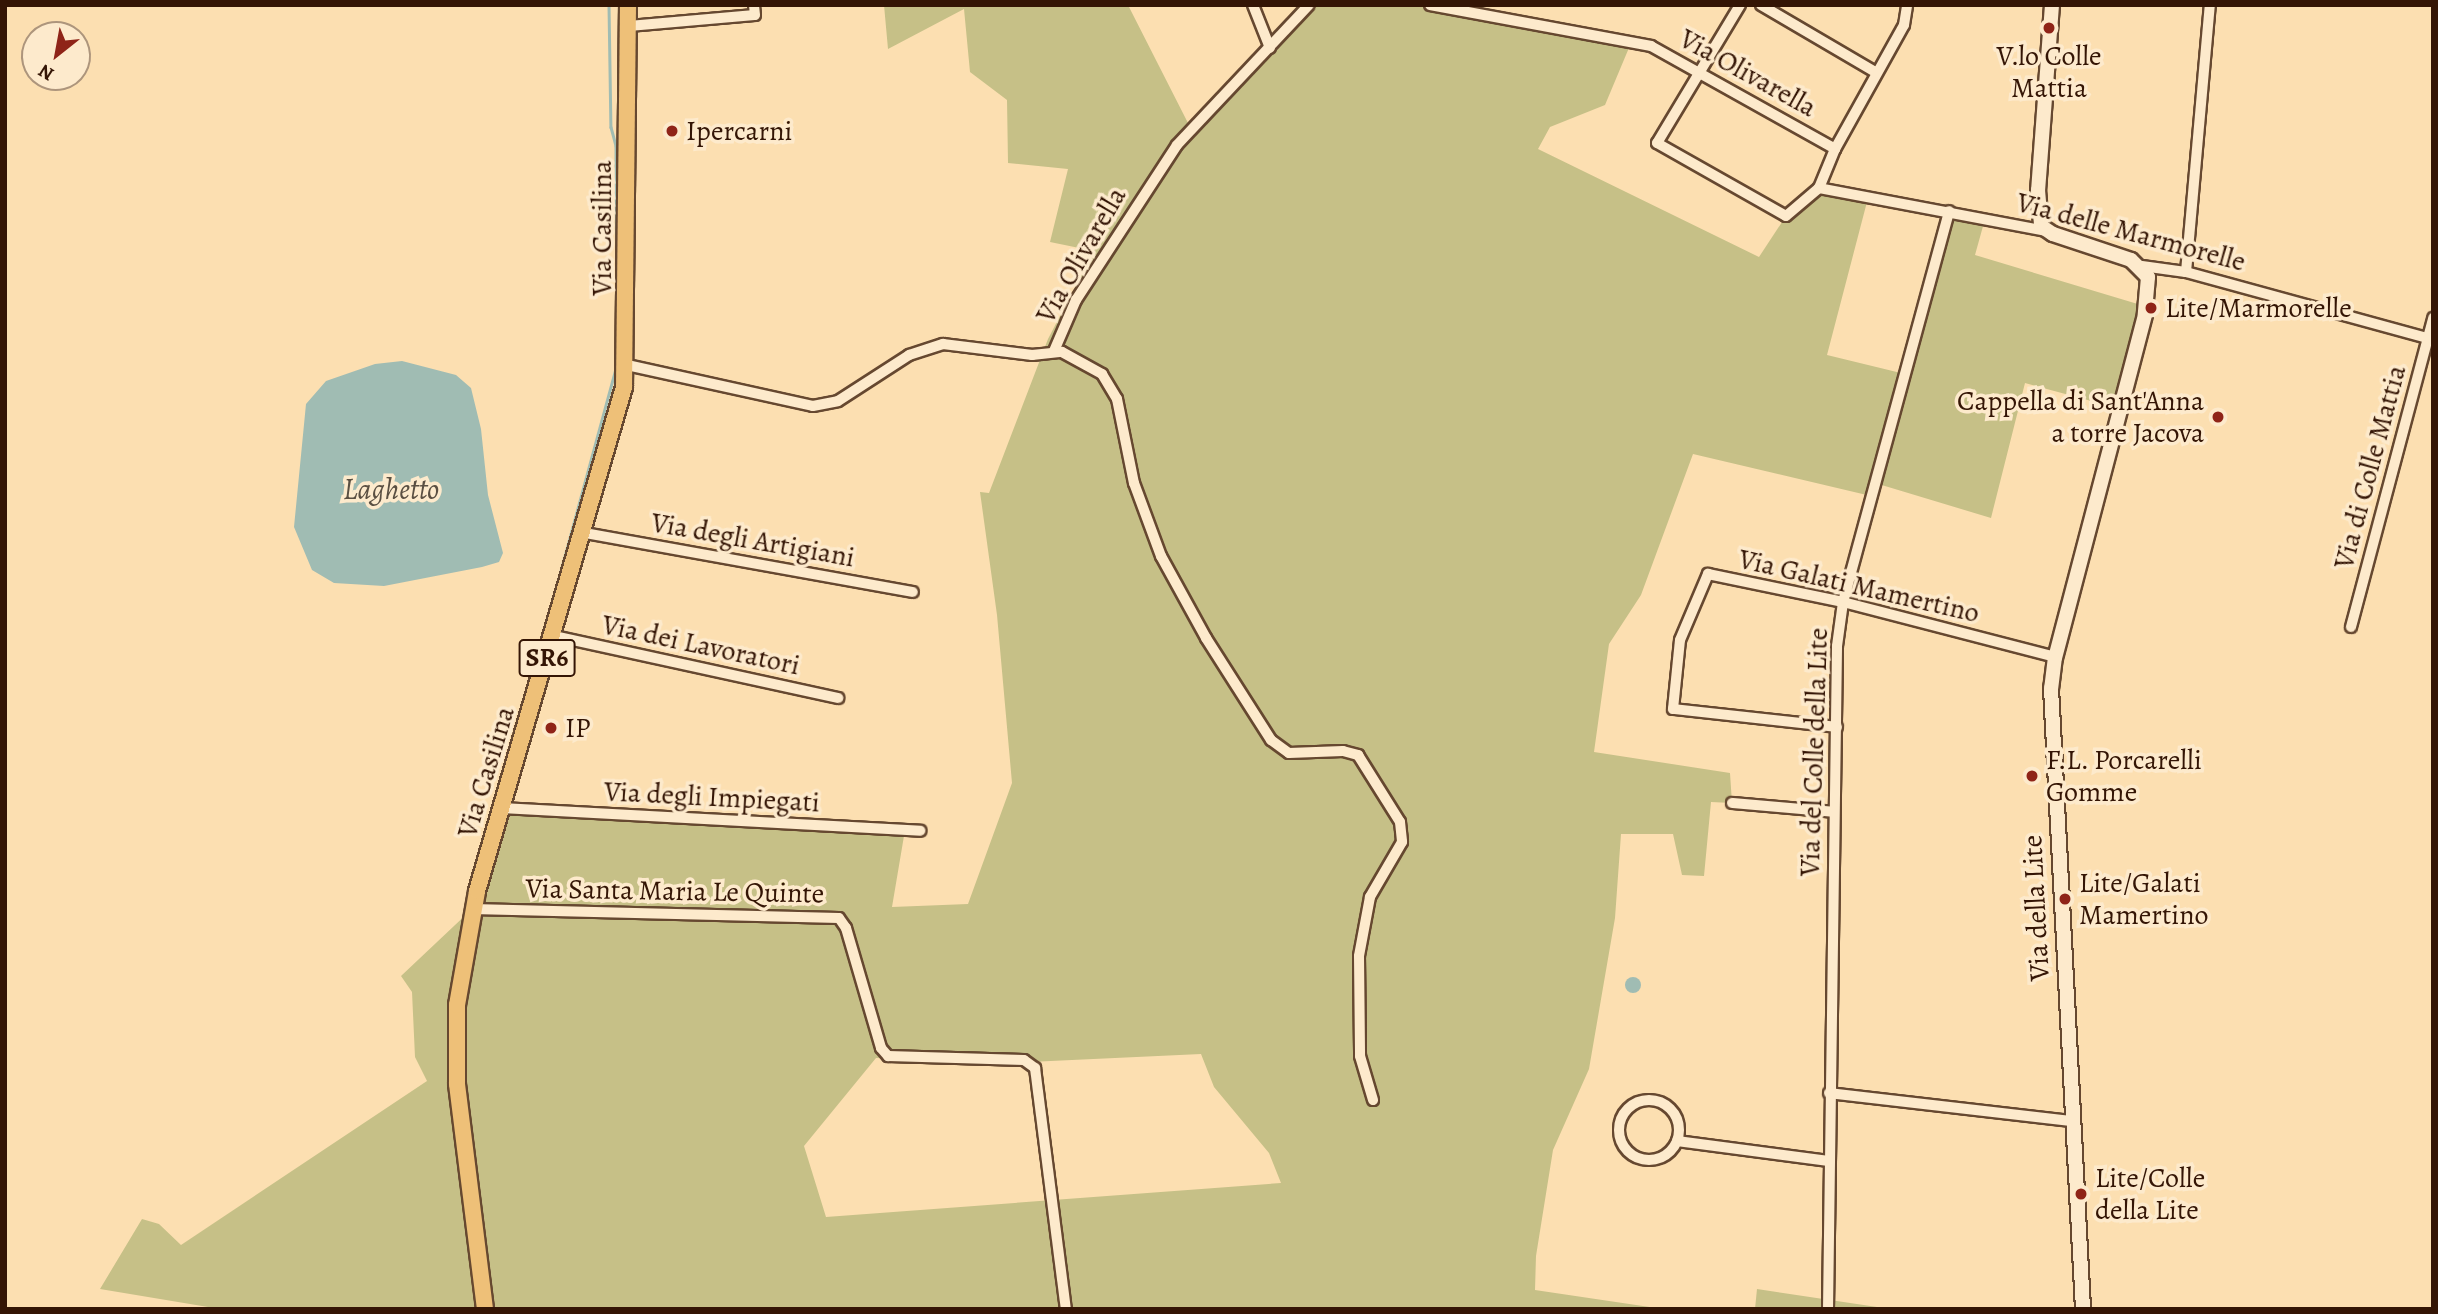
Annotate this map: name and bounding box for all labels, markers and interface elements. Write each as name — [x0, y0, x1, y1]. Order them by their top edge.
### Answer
marker: V.lo Colle Mattia — [2041, 20, 2057, 36]
north arrow — [21, 21, 91, 91]
street label: Via Olivarella — [1674, 22, 1822, 124]
place label: V.lo Colle Mattia — [1996, 39, 2102, 105]
text: N — [34, 58, 59, 87]
place label: Ipercarni — [686, 114, 792, 148]
marker: Ipercarni — [664, 123, 680, 139]
street label: Via Casilina — [585, 160, 619, 296]
street label: Via Olivarella — [1029, 181, 1133, 329]
street label: Via delle Marmorelle — [2013, 185, 2249, 279]
place label: Lite/Marmorelle — [2165, 291, 2352, 325]
marker: Lite/Marmorelle — [2143, 300, 2159, 316]
street label: Via di Colle Mattia — [2327, 361, 2413, 573]
place label: Cappella di Sant'Anna a torre Jacova — [1957, 384, 2204, 450]
marker: Cappella di Sant'Anna a torre Jacova — [2210, 409, 2226, 425]
water label: Laghetto — [343, 471, 439, 507]
street label: Via degli Artigiani — [649, 506, 857, 574]
street label: Via Galati Mamertino — [1735, 542, 1983, 630]
street label: Via dei Lavoratori — [599, 608, 803, 682]
street label: Via del Colle della Lite — [1793, 627, 1835, 877]
road number: SR6 — [517, 636, 577, 680]
street label: Via Casilina — [450, 702, 522, 842]
place label: IP — [565, 711, 591, 745]
marker: IP — [543, 720, 559, 736]
place label: F.L. Porcarelli Gomme — [2046, 743, 2202, 809]
marker: F.L. Porcarelli Gomme — [2024, 768, 2040, 784]
street label: Via degli Impiegati — [603, 775, 821, 819]
street label: Via della Lite — [2015, 834, 2057, 982]
place label: Lite/Galati Mamertino — [2079, 866, 2208, 932]
street label: Via Santa Maria Le Quinte — [525, 872, 825, 910]
marker: Lite/Galati Mamertino — [2057, 891, 2073, 907]
place label: Lite/Colle della Lite — [2095, 1161, 2205, 1227]
marker: Lite/Colle della Lite — [2073, 1186, 2089, 1202]

